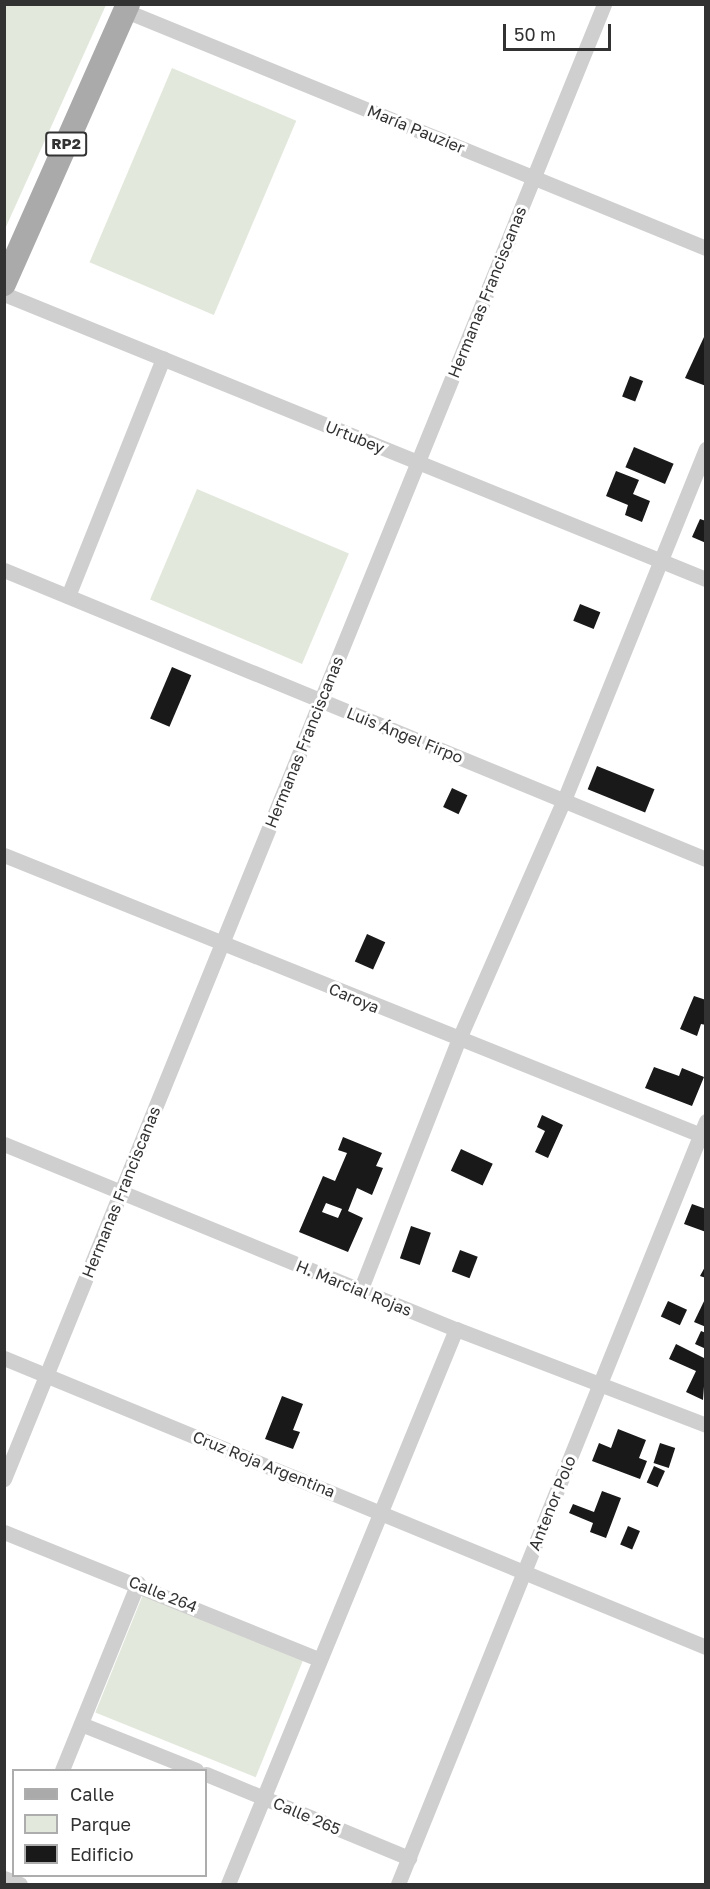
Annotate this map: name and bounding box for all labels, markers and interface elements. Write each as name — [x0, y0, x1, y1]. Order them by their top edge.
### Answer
scale bar — [506, 12, 614, 50]
text: 50 m — [514, 23, 556, 45]
street label: María Pauzier — [364, 101, 468, 157]
road number: RP2 — [45, 132, 87, 156]
street label: Hermanas Franciscanas — [444, 203, 530, 381]
street label: Urtubey — [323, 416, 387, 458]
street label: Hermanas Franciscanas — [261, 653, 347, 831]
street label: Luis Ángel Firpo — [344, 703, 466, 767]
street label: Caroya — [326, 979, 382, 1017]
street label: Hermanas Franciscanas — [78, 1103, 164, 1281]
street label: H. Marcial Rojas — [293, 1256, 415, 1320]
street label: Cruz Roja Argentina — [190, 1427, 338, 1501]
street label: Antenor Polo — [524, 1453, 580, 1553]
street label: Calle 264 — [126, 1572, 200, 1616]
legend — [12, 1769, 207, 1877]
text: Calle — [70, 1783, 114, 1805]
street label: Calle 265 — [270, 1793, 344, 1839]
text: Parque — [70, 1813, 131, 1835]
text: Edificio — [70, 1843, 134, 1865]

